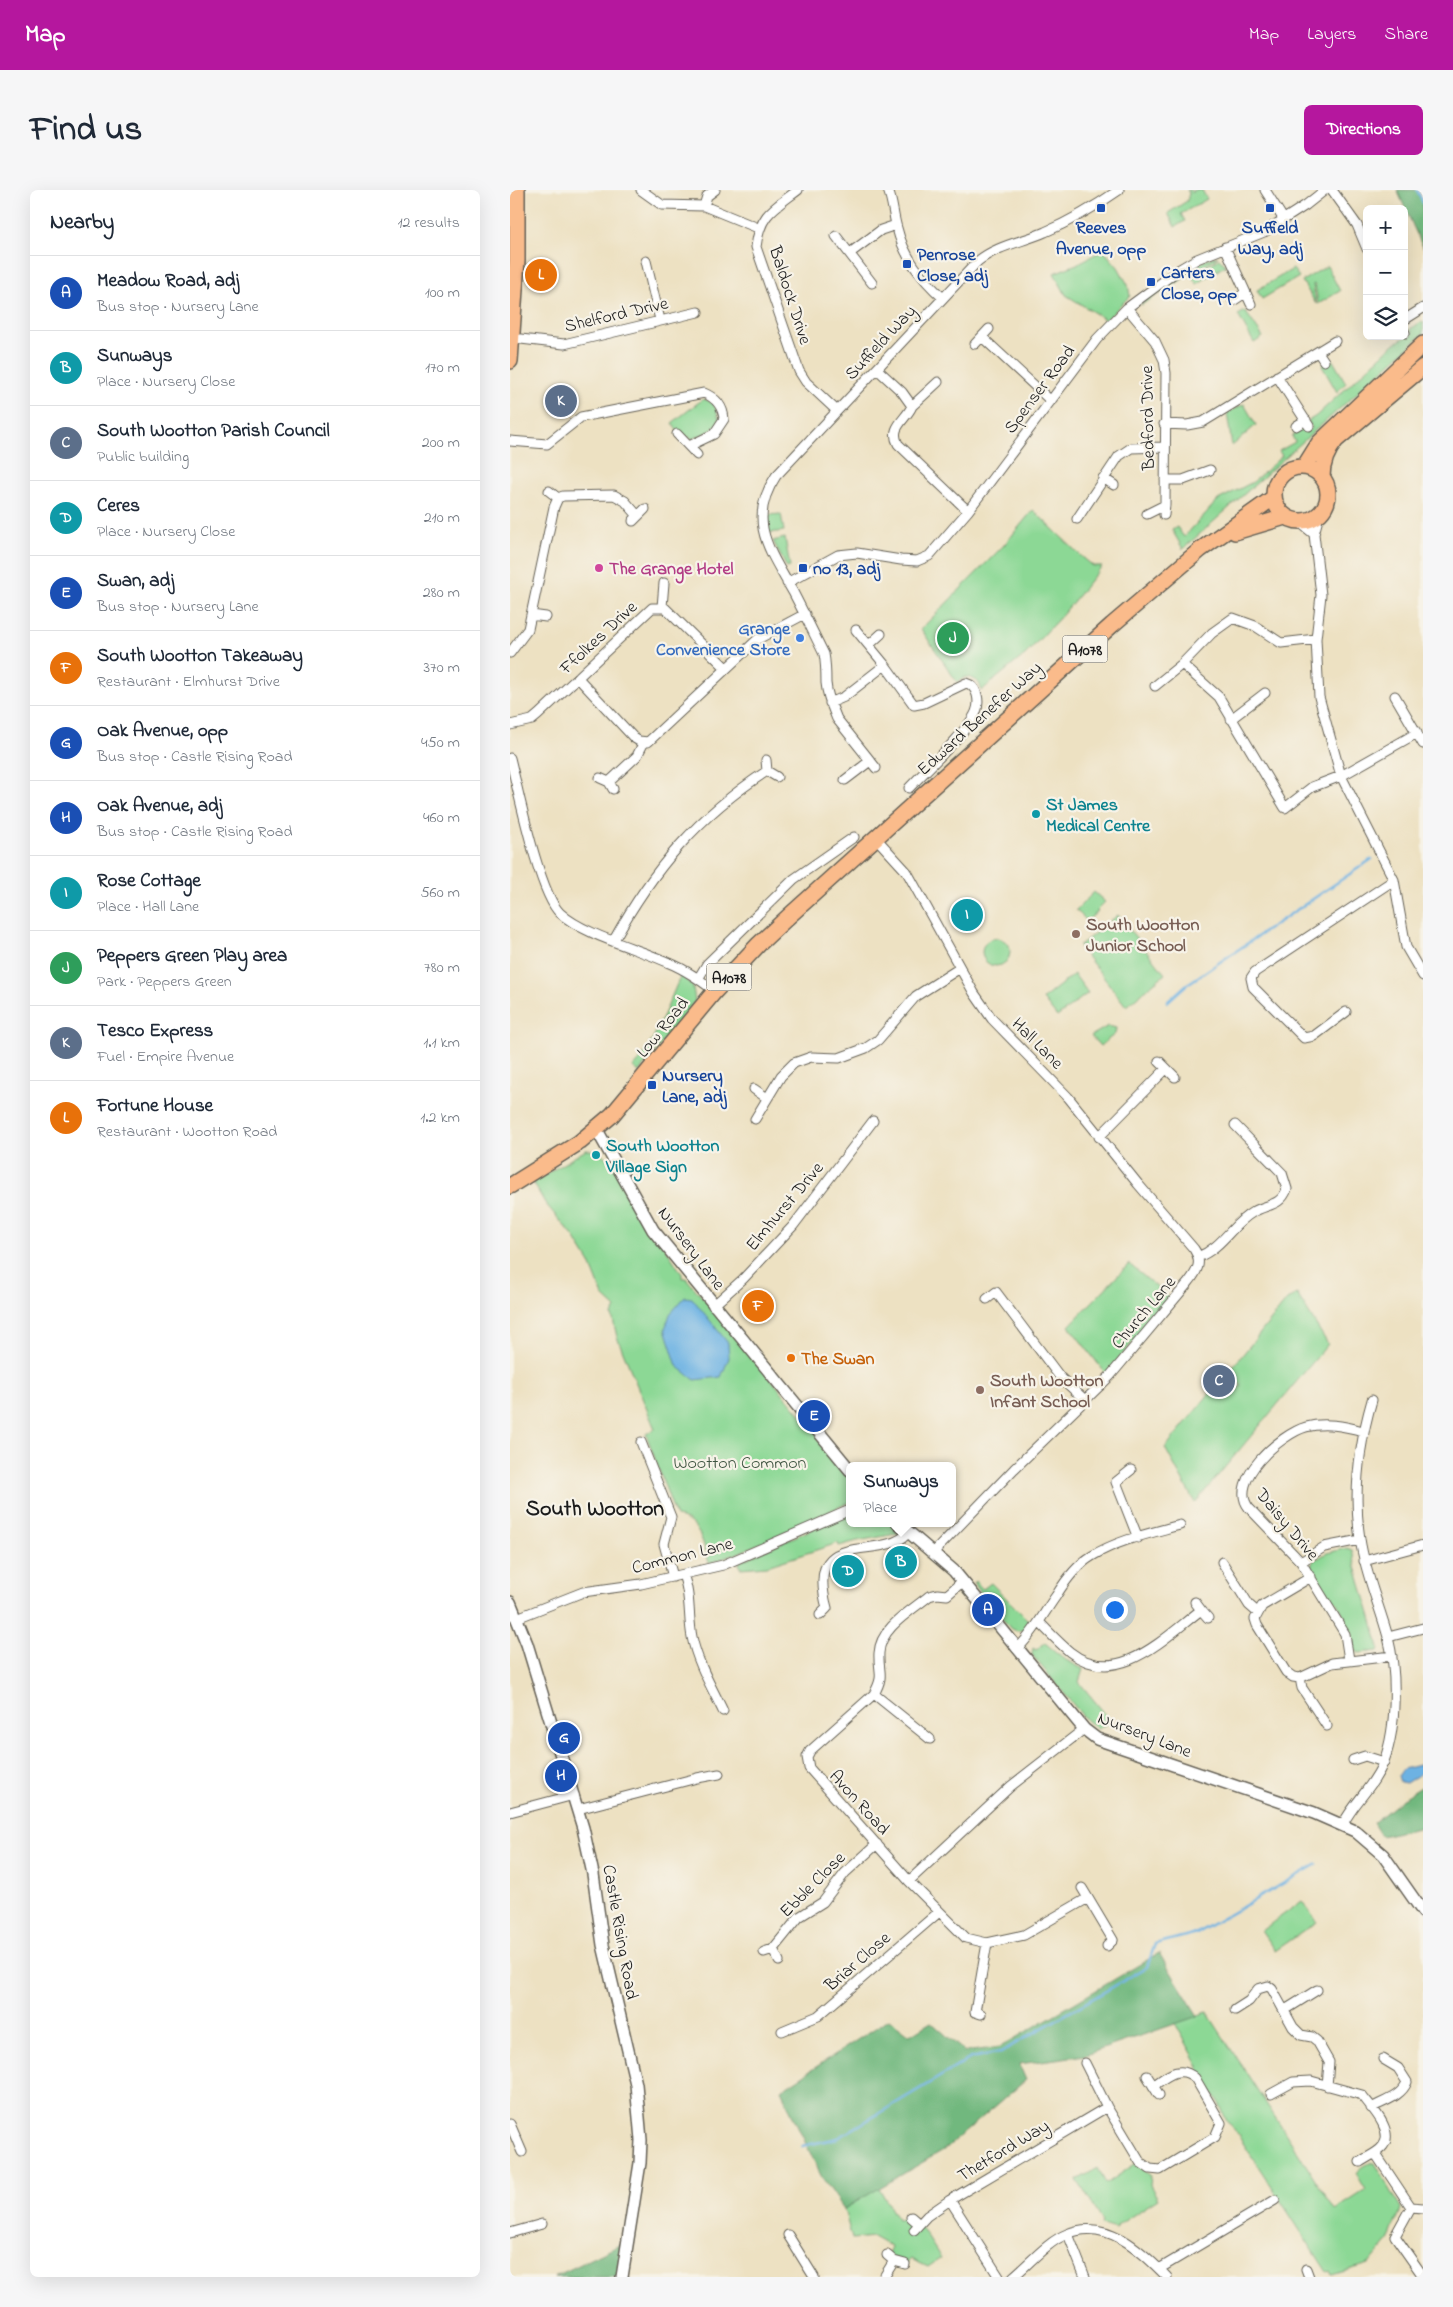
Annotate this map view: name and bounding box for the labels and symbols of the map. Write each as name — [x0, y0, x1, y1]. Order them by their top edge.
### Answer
marker: Reeves Avenue, opp — [1095, 202, 1107, 214]
marker: Suffield Way, adj — [1264, 202, 1276, 214]
place label: Reeves Avenue, opp — [1056, 216, 1146, 263]
place label: Suffield Way, adj — [1238, 216, 1304, 264]
street label: Baldock Drive — [761, 242, 818, 349]
place label: Penrose Close, adj — [917, 243, 989, 290]
pin: L — [525, 256, 557, 294]
marker: Penrose Close, adj — [901, 258, 913, 270]
place label: Carters Close, opp — [1161, 261, 1237, 308]
marker: Carters Close, opp — [1145, 276, 1157, 288]
street label: Shelford Drive — [562, 291, 672, 340]
street label: Suffield Way — [840, 300, 923, 387]
street label: Spenser Road — [999, 341, 1082, 440]
street label: Bedford Drive — [1135, 364, 1163, 472]
pin: K — [545, 382, 577, 420]
place label: The Grange Hotel — [609, 557, 734, 584]
place label: no 13, adj — [813, 557, 881, 583]
marker: The Grange Hotel — [593, 562, 605, 574]
marker: no 13, adj — [797, 562, 809, 574]
street label: Ffolkes Drive — [554, 595, 645, 682]
place label: Grange Convenience Store — [656, 617, 791, 664]
pin: J — [937, 619, 969, 657]
marker: Grange Convenience Store — [794, 632, 806, 644]
road number: A1078 — [1062, 636, 1108, 662]
street label: Edward Benefer Way — [912, 656, 1049, 783]
place label: St James Medical Centre — [1046, 793, 1151, 840]
marker: St James Medical Centre — [1030, 808, 1042, 820]
pin: I — [951, 896, 983, 934]
place label: South Wootton Junior School — [1086, 913, 1199, 960]
marker: South Wootton Junior School — [1070, 928, 1082, 940]
road number: A1078 — [706, 964, 752, 990]
street label: Low Road — [631, 992, 696, 1064]
street label: Hall Lane — [1005, 1013, 1069, 1077]
place label: Nursery Lane, adj — [662, 1064, 728, 1111]
marker: Nursery Lane, adj — [646, 1079, 658, 1091]
place label: South Wootton Village Sign — [605, 1134, 719, 1182]
marker: South Wootton Village Sign — [590, 1149, 602, 1161]
street label: Elmhurst Drive — [740, 1156, 831, 1258]
street label: Nursery Lane — [650, 1202, 731, 1297]
street label: Church Lane — [1106, 1270, 1184, 1356]
pin: F — [742, 1287, 774, 1325]
place label: The Swan — [801, 1347, 875, 1373]
marker: The Swan — [785, 1352, 797, 1364]
pin: C — [1203, 1362, 1235, 1400]
place label: South Wootton Infant School — [990, 1369, 1103, 1416]
marker: South Wootton Infant School — [974, 1384, 986, 1396]
pin: E — [798, 1397, 830, 1435]
park label: Wootton Common — [674, 1451, 807, 1477]
street label: Daisy Drive — [1248, 1483, 1325, 1568]
district label: South Wootton — [526, 1494, 664, 1526]
street label: Common Lane — [629, 1532, 737, 1582]
pin: B — [885, 1543, 917, 1581]
pin: D — [832, 1552, 864, 1590]
pin: A — [972, 1591, 1004, 1629]
your location — [1102, 1597, 1128, 1623]
street label: Nursery Lane — [1094, 1706, 1196, 1766]
pin: G — [548, 1719, 580, 1757]
pin: H — [545, 1757, 577, 1795]
street label: Avon Road — [822, 1765, 895, 1842]
street label: Ebble Close — [775, 1846, 853, 1924]
street label: Castle Rising Road — [593, 1863, 644, 2002]
street label: Briar Close — [819, 1926, 898, 1999]
street label: Thetford Way — [953, 2114, 1055, 2190]

